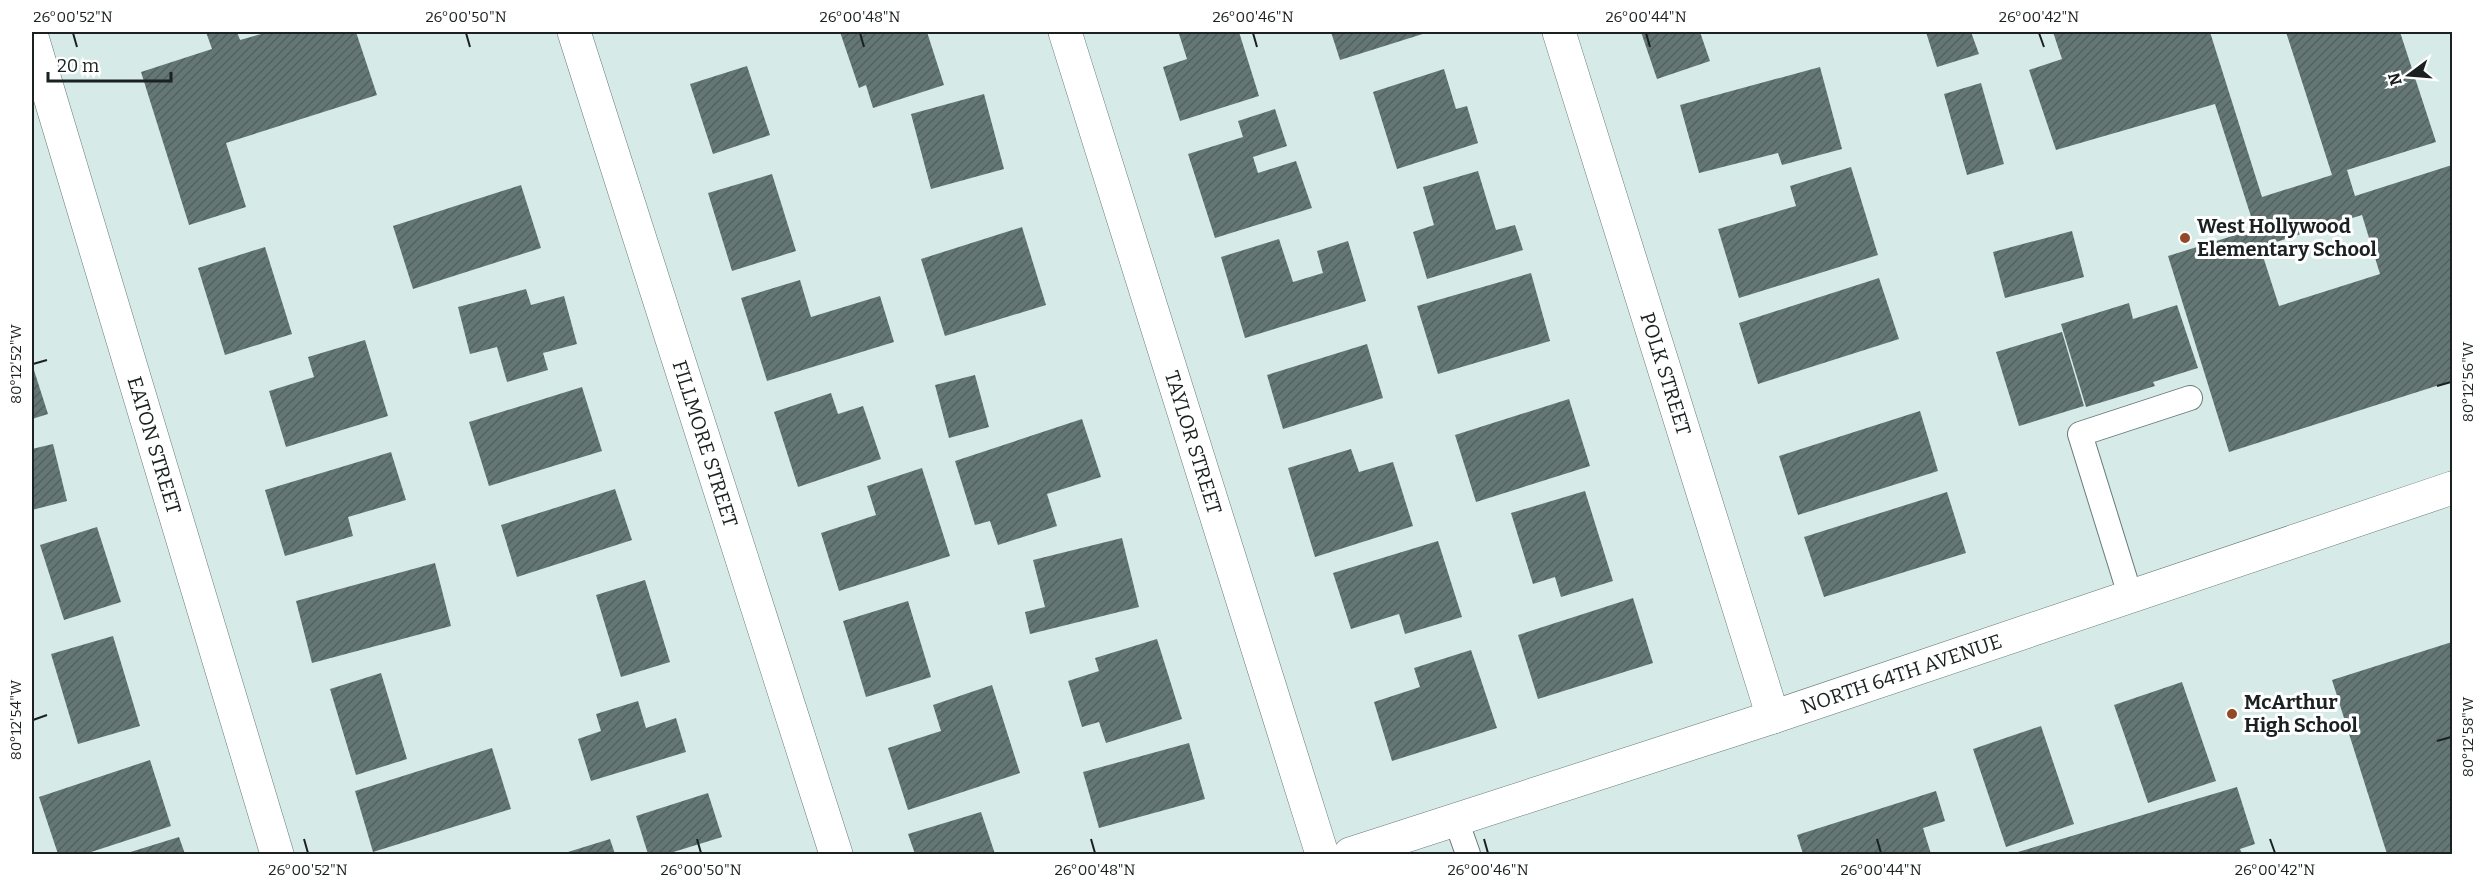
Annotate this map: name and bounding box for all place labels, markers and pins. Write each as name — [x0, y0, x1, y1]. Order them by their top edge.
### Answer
place label: West Hollywood Elementary School — [2197, 214, 2377, 261]
marker: West Hollywood Elementary School — [2178, 231, 2192, 245]
place label: McArthur High School — [2244, 690, 2358, 737]
marker: McArthur High School — [2225, 707, 2239, 721]

